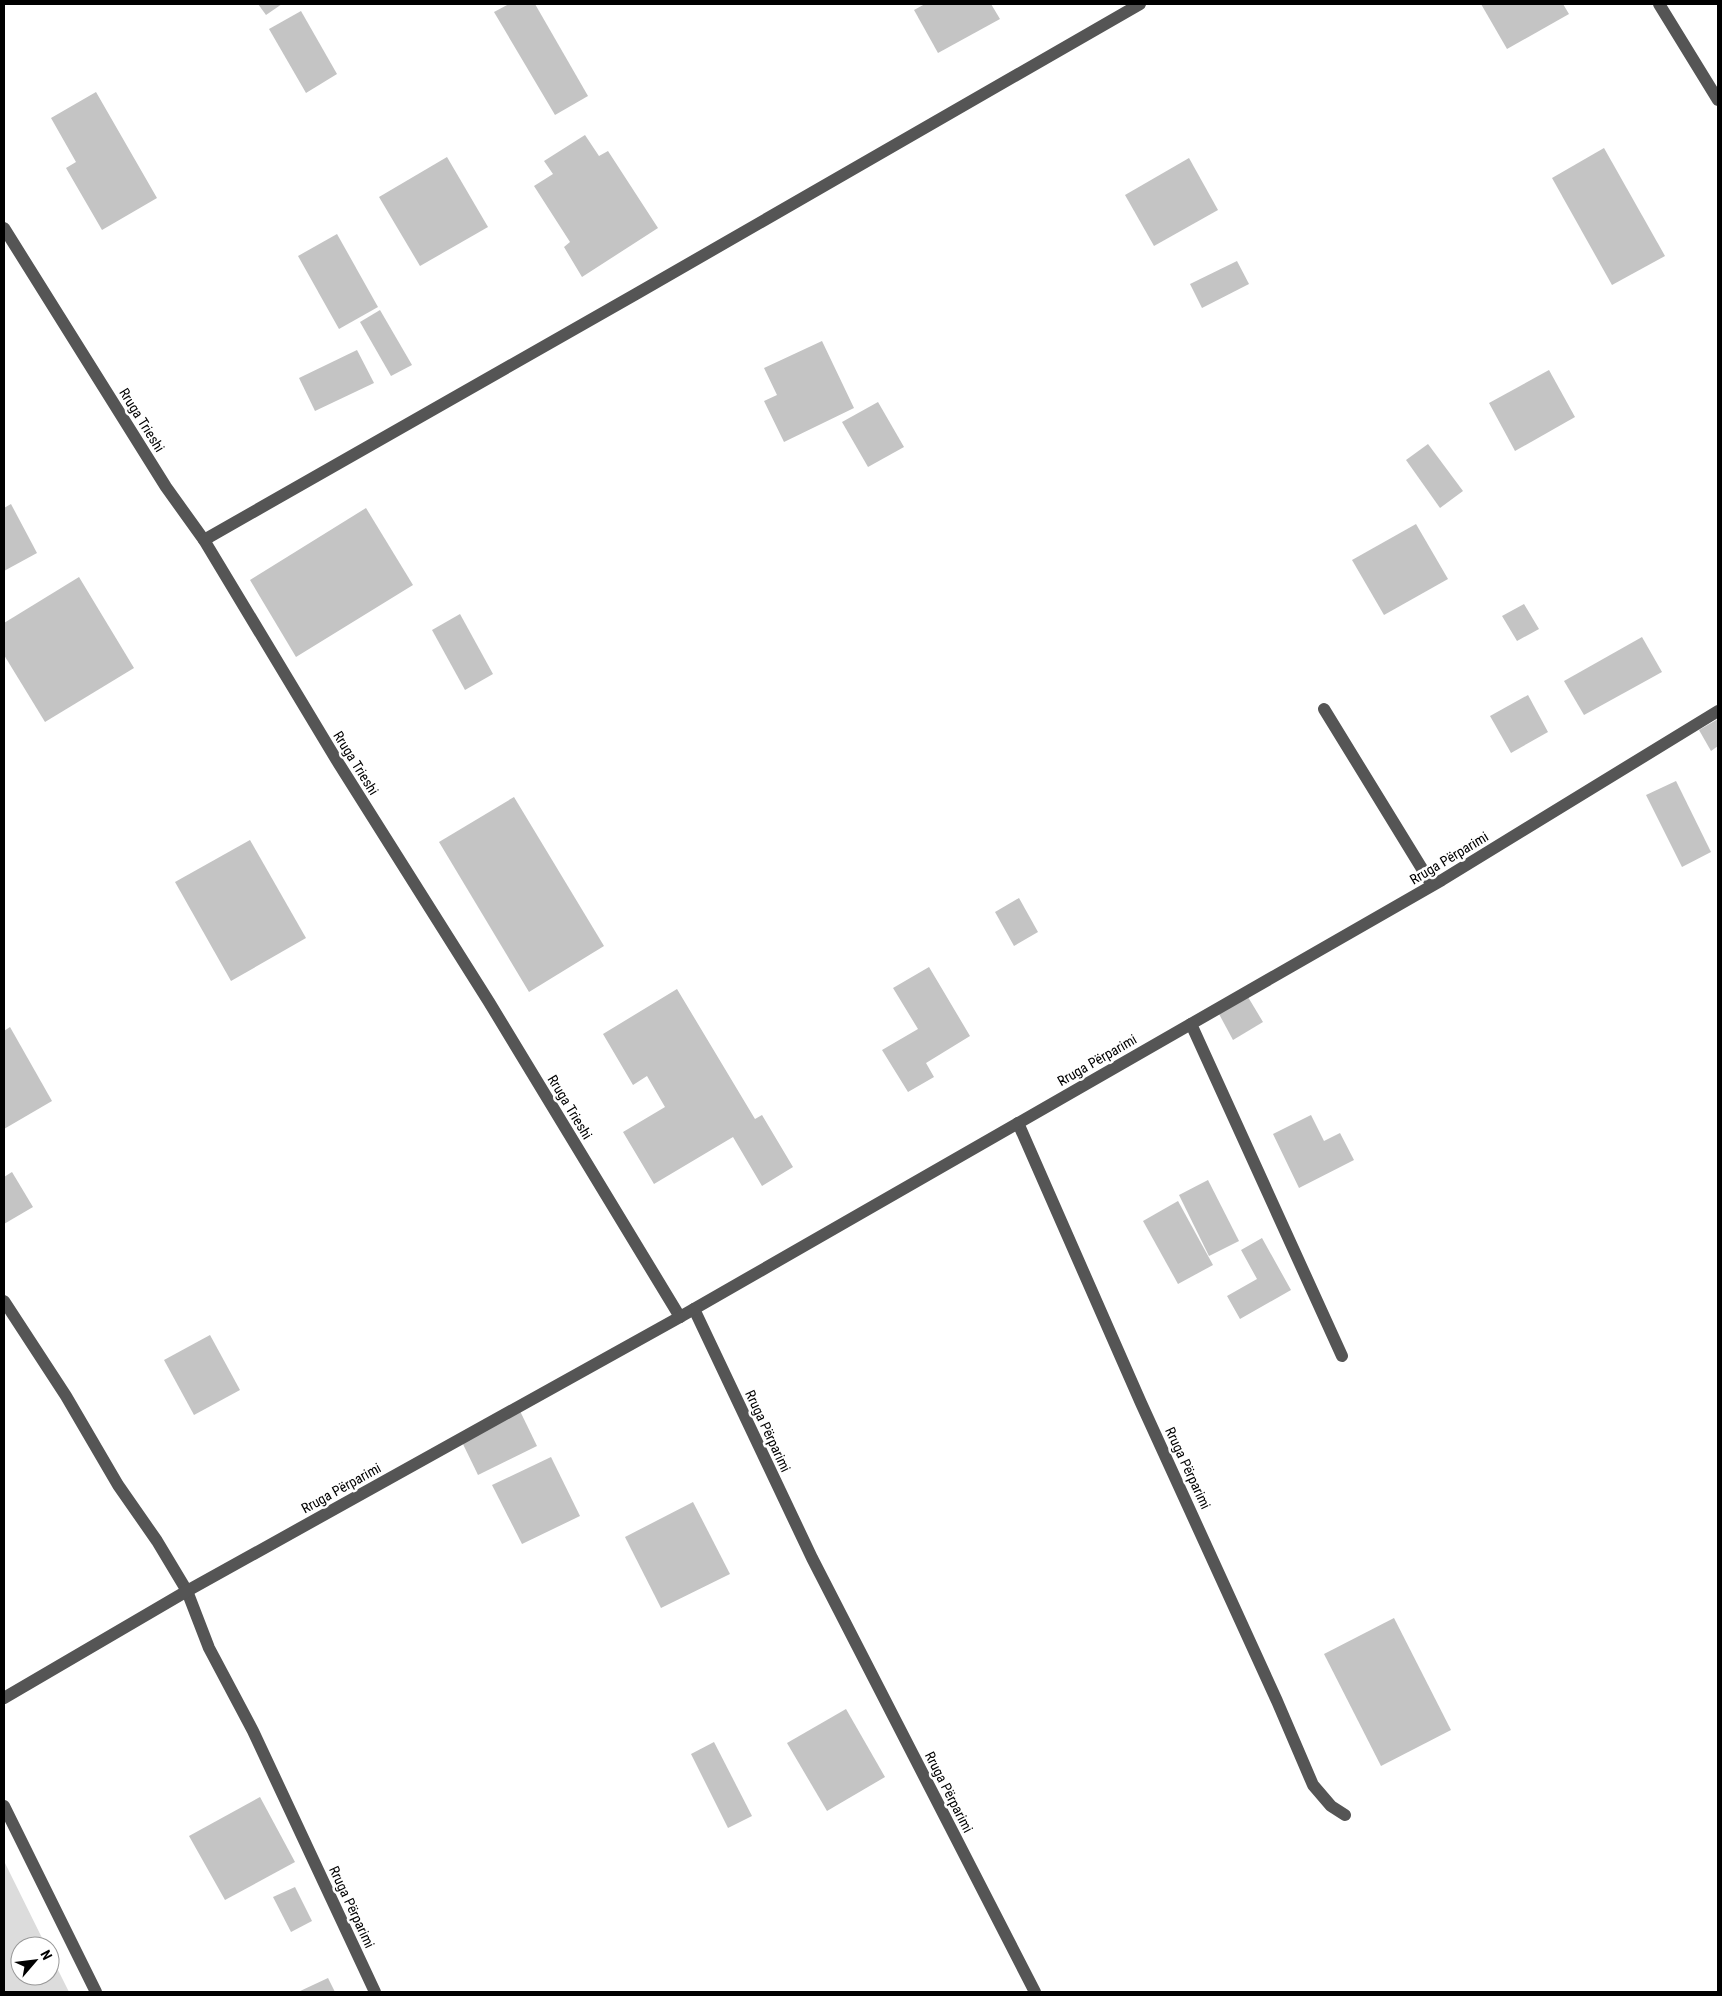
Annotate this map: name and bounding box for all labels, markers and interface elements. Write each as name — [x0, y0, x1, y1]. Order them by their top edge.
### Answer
street label: Rruga Trieshi — [116, 385, 168, 455]
street label: Rruga Trieshi — [330, 728, 382, 798]
street label: Rruga Përparimi — [1407, 828, 1491, 888]
street label: Rruga Përparimi — [1055, 1031, 1139, 1089]
street label: Rruga Trieshi — [545, 1072, 595, 1142]
street label: Rruga Përparimi — [742, 1387, 794, 1475]
street label: Rruga Përparimi — [1162, 1424, 1214, 1512]
street label: Rruga Përparimi — [298, 1460, 384, 1516]
street label: Rruga Përparimi — [922, 1749, 976, 1835]
street label: Rruga Përparimi — [326, 1863, 378, 1951]
north arrow — [10, 1936, 60, 1986]
text: N — [37, 1947, 56, 1962]

